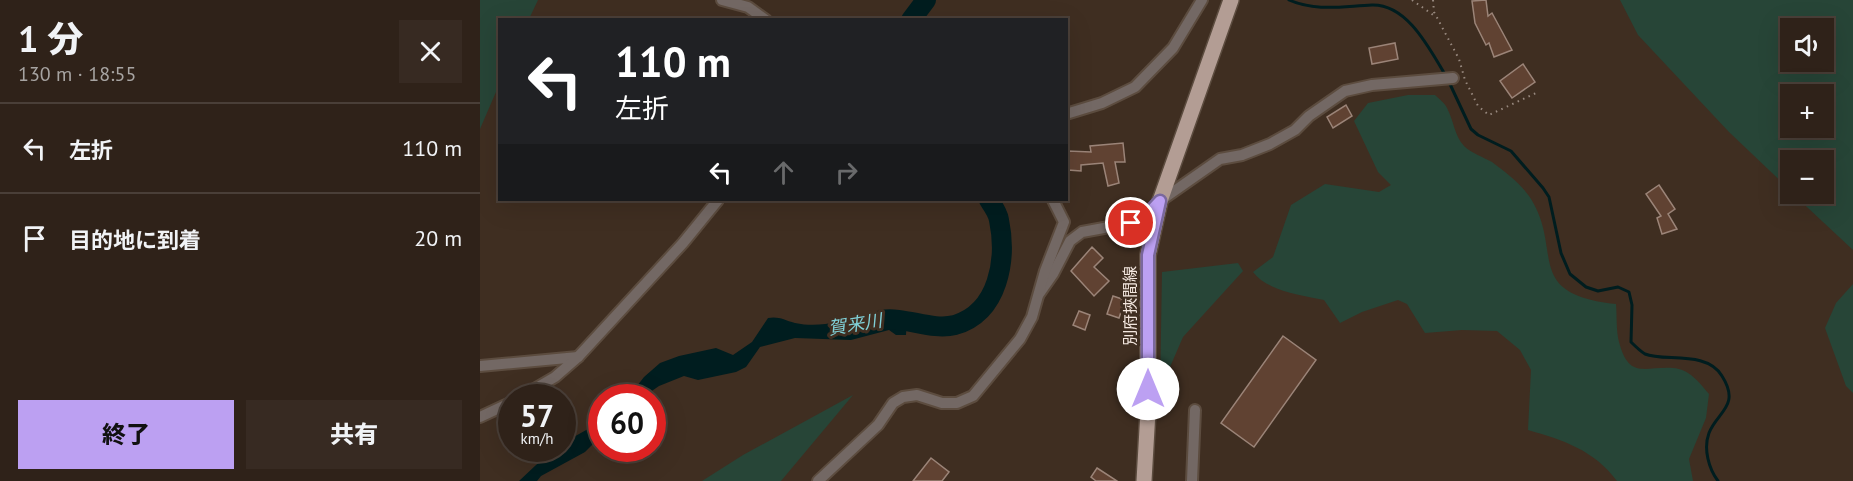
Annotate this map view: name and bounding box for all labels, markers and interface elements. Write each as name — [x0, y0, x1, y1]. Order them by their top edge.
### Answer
text: 1 分 — [18, 15, 84, 62]
map controls — [1780, 18, 1834, 204]
button: sound — [1780, 18, 1834, 72]
button: close — [399, 20, 462, 83]
text: 110 m — [615, 34, 731, 89]
icon: left — [516, 42, 594, 120]
text: 130 m · 18:55 — [18, 61, 136, 87]
button: + — [1780, 84, 1834, 138]
text: 左折 — [615, 91, 669, 125]
icon: left — [18, 132, 51, 165]
text: 110 m — [402, 134, 462, 162]
text: 左折 — [69, 136, 113, 164]
button: − — [1780, 150, 1834, 204]
icon: left — [704, 156, 737, 189]
icon: ahead — [767, 156, 800, 189]
icon: right — [830, 156, 863, 189]
pin — [1105, 197, 1156, 248]
icon: arrive — [1114, 206, 1147, 239]
icon: arrive — [18, 222, 51, 255]
text: 20 m — [414, 224, 462, 252]
text: 目的地に到着 — [69, 226, 201, 254]
street label: 別府挾間線 — [1120, 266, 1140, 346]
water label: 賀来川 — [827, 308, 885, 340]
position arrow — [1116, 357, 1180, 421]
speed limit sign: 60 — [588, 384, 666, 462]
text: 57 — [520, 396, 554, 435]
button: 終了 — [18, 400, 234, 469]
button: 共有 — [246, 400, 462, 469]
text: km/h — [521, 429, 553, 448]

